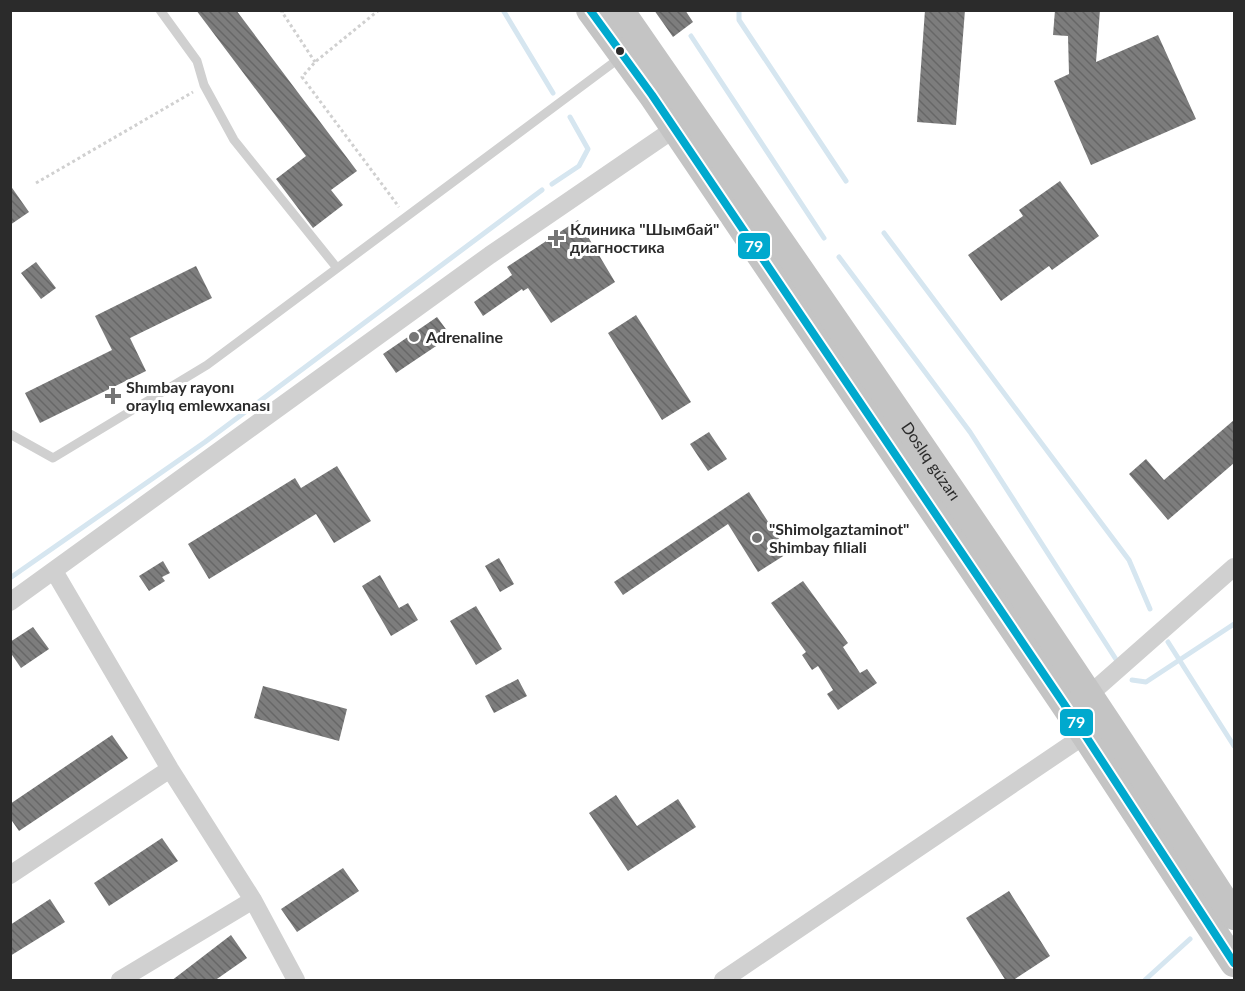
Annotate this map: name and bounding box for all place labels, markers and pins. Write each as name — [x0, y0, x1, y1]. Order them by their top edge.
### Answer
unlabelled marker — [614, 45, 626, 57]
place label: Клиника "Шымбай" диагностика — [570, 219, 719, 256]
marker: Клиника "Шымбай" диагностика — [547, 229, 565, 247]
place label: Adrenaline — [425, 327, 504, 346]
marker: Adrenaline — [407, 330, 421, 344]
place label: Shımbay rayonı oraylıq emlewxanası — [126, 377, 270, 414]
marker: Shımbay rayonı oraylıq emlewxanası — [104, 387, 122, 405]
place label: "Shimolgaztaminot" Shimbay filiali — [769, 519, 909, 556]
marker: "Shimolgaztaminot" Shimbay filiali — [750, 531, 764, 545]

